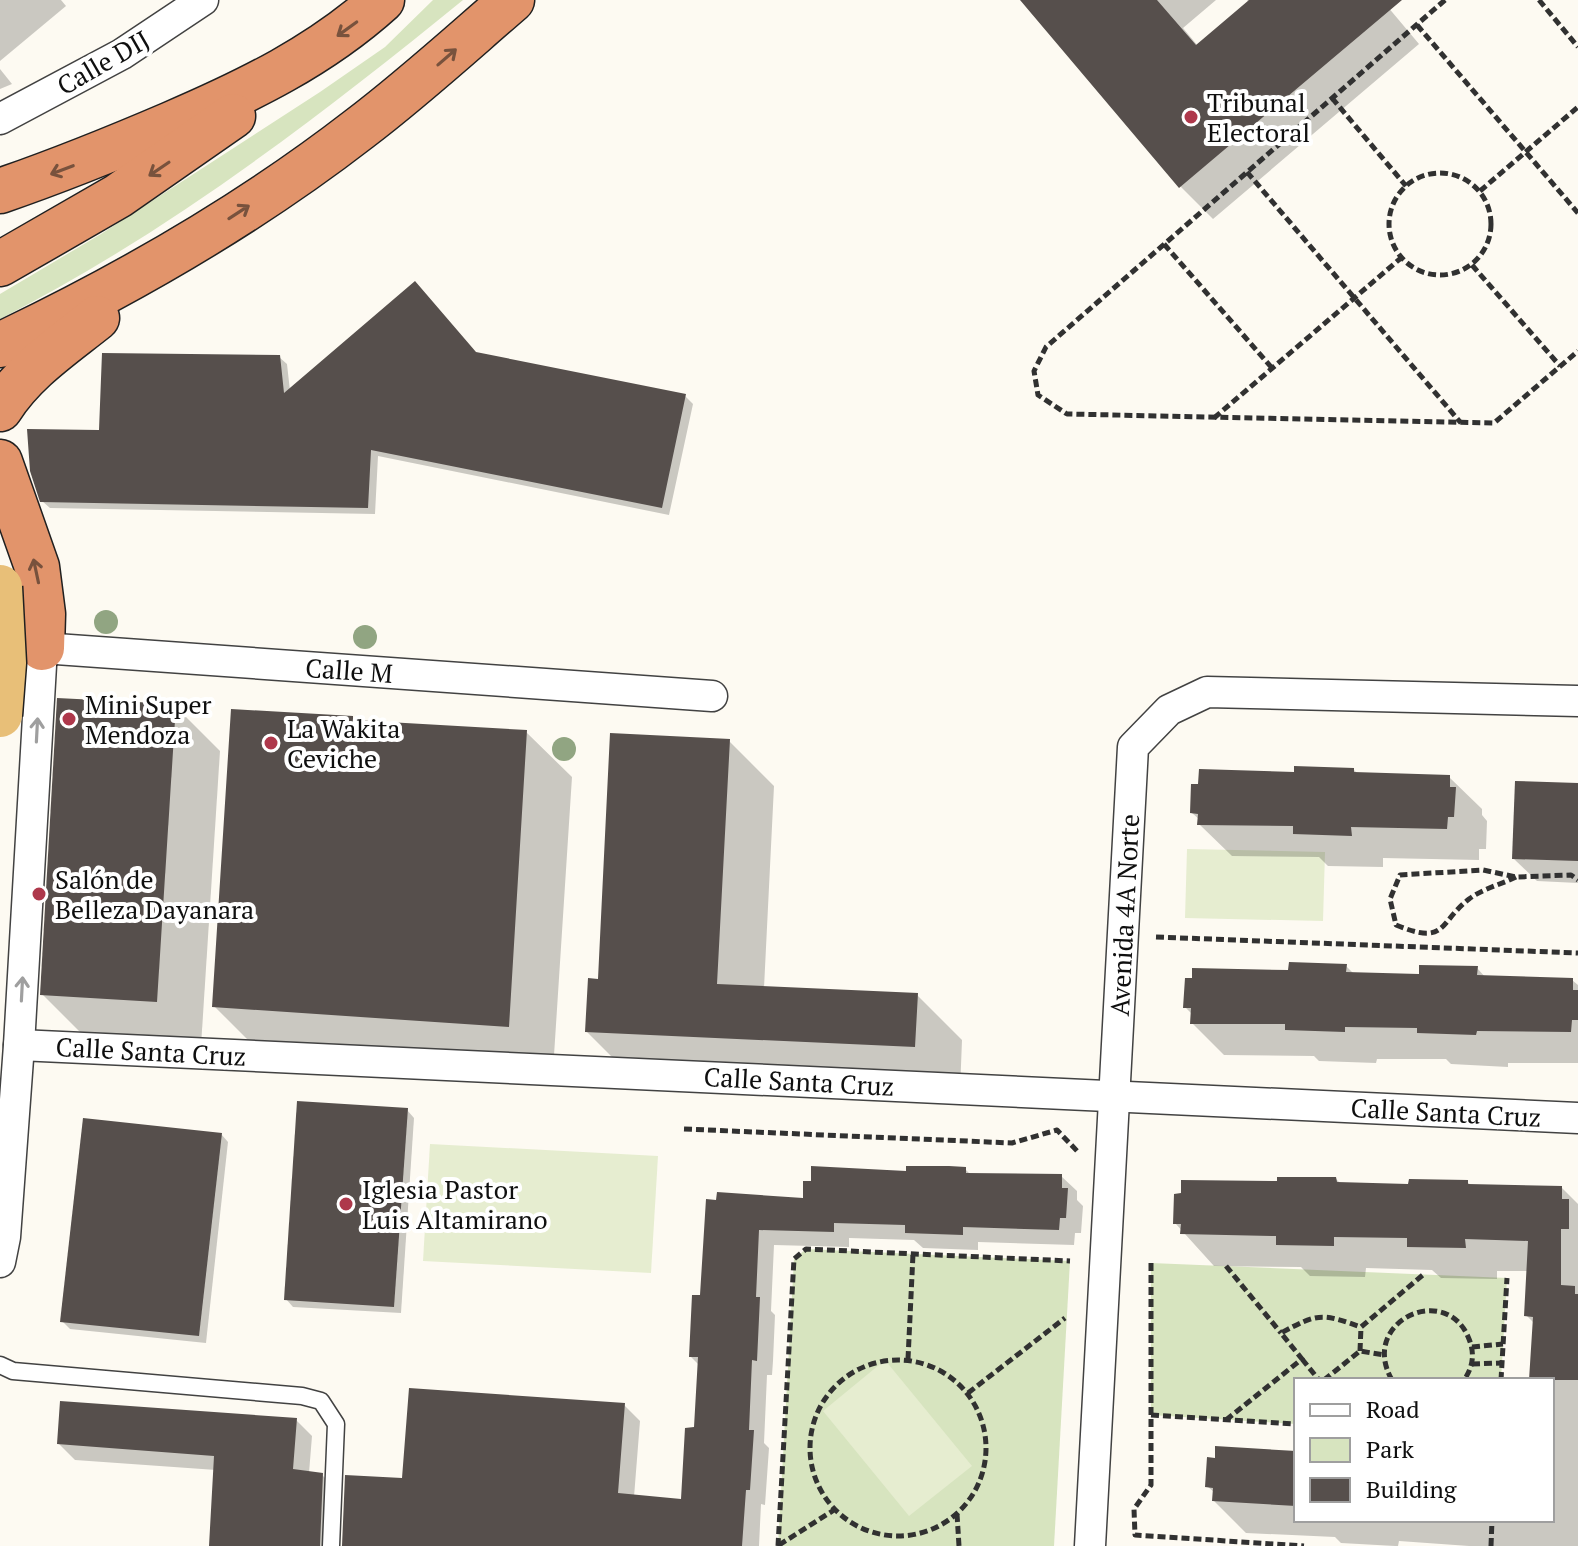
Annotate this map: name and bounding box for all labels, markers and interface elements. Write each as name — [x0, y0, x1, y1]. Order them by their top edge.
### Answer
one-way arrow — [337, 21, 359, 37]
street label: Calle DIJ — [51, 22, 155, 102]
one-way arrow — [437, 48, 457, 66]
place label: Tribunal Electoral — [1207, 85, 1310, 149]
marker: Tribunal Electoral — [1182, 108, 1200, 126]
one-way arrow — [148, 161, 170, 178]
one-way arrow — [50, 163, 75, 178]
one-way arrow — [228, 204, 250, 221]
one-way arrow — [28, 559, 43, 584]
street label: Calle M — [304, 650, 394, 690]
place label: Mini Super Mendoza — [85, 687, 212, 751]
marker: Mini Super Mendoza — [60, 710, 78, 728]
place label: La Wakita Ceviche — [287, 711, 400, 775]
one-way arrow — [30, 717, 45, 744]
marker: La Wakita Ceviche — [262, 734, 280, 752]
street label: Avenida 4A Norte — [1102, 813, 1146, 1017]
place label: Salón de Belleza Dayanara — [55, 862, 254, 926]
marker: Salón de Belleza Dayanara — [30, 885, 48, 903]
one-way arrow — [15, 976, 30, 1003]
street label: Calle Santa Cruz — [55, 1029, 247, 1073]
street label: Calle Santa Cruz — [703, 1059, 895, 1103]
street label: Calle Santa Cruz — [1350, 1090, 1542, 1134]
place label: Iglesia Pastor Luis Altamirano — [362, 1172, 548, 1236]
marker: Iglesia Pastor Luis Altamirano — [337, 1195, 355, 1213]
legend — [1294, 1378, 1554, 1522]
text: Road — [1366, 1393, 1420, 1425]
text: Park — [1366, 1433, 1415, 1465]
text: Building — [1366, 1473, 1457, 1505]

